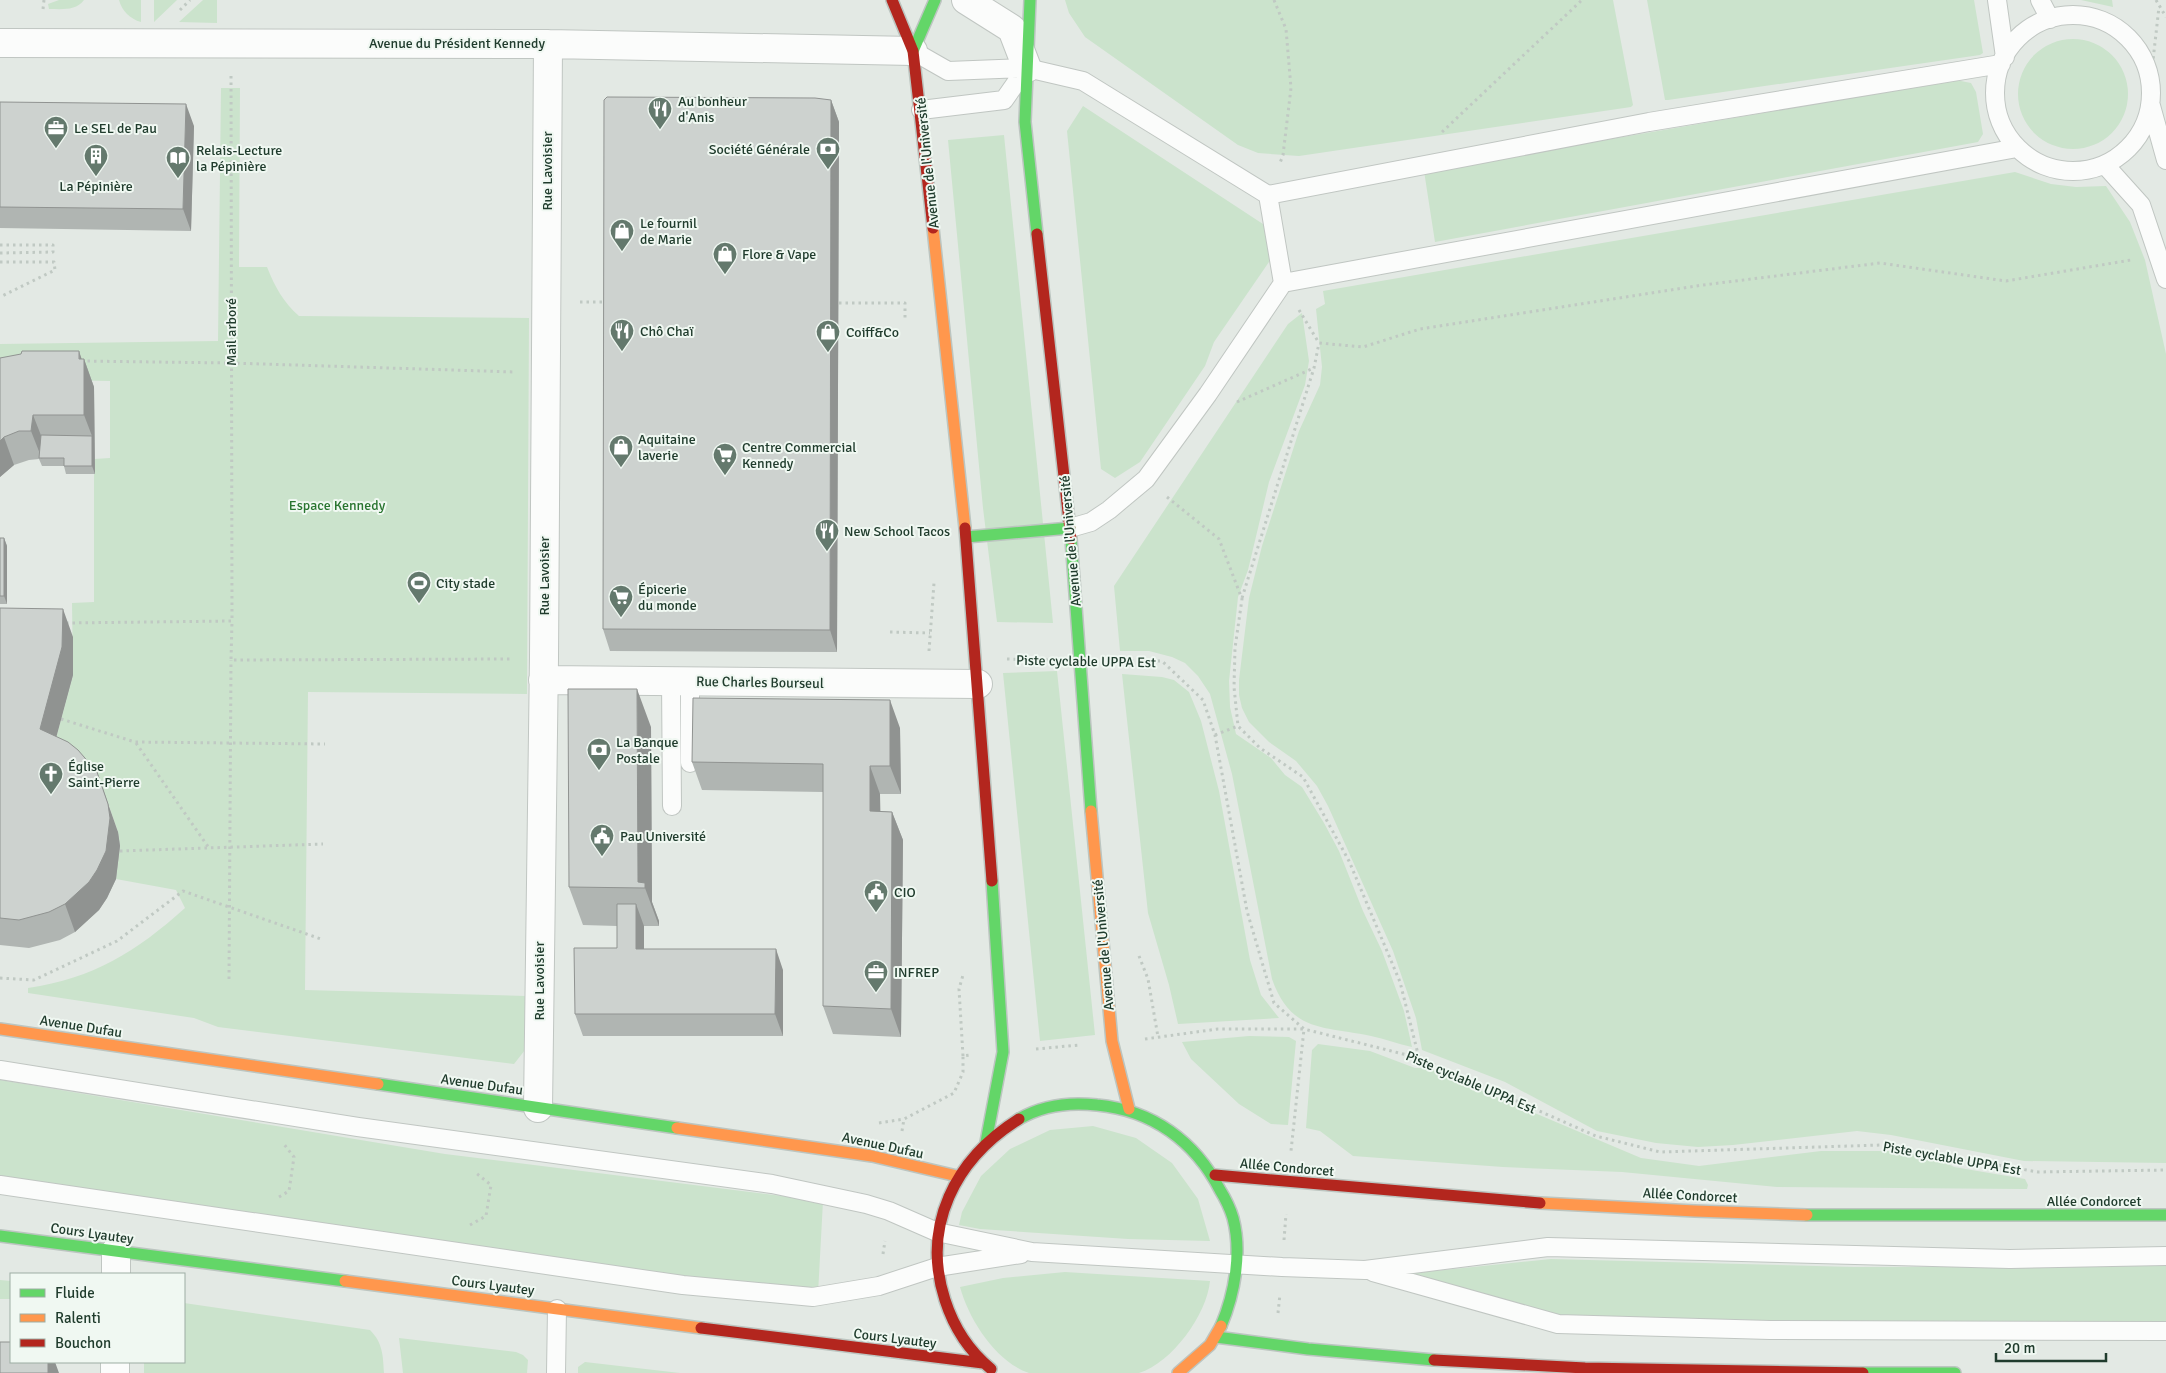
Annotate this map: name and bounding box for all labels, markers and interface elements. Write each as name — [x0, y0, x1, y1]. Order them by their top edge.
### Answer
street label: Avenue du Président Kennedy — [369, 35, 545, 52]
place label: Au bonheur d'Anis — [678, 93, 748, 126]
restaurant icon: Au bonheur d'Anis — [647, 96, 673, 130]
street label: Avenue de l'Université — [912, 97, 943, 229]
office icon: Le SEL de Pau — [43, 115, 69, 149]
place label: Le SEL de Pau — [74, 120, 157, 137]
street label: Rue Lavoisier — [539, 131, 556, 211]
bank icon: Société Générale — [815, 136, 841, 170]
place label: Société Générale — [709, 141, 810, 158]
place label: Relais-Lecture la Pépinière — [196, 142, 282, 175]
building icon: La Pépinière — [83, 143, 109, 177]
library icon: Relais-Lecture la Pépinière — [165, 145, 191, 179]
place label: La Pépinière — [59, 178, 133, 195]
place label: Le fournil de Marie — [640, 215, 697, 248]
shop icon: Le fournil de Marie — [609, 218, 635, 252]
shop icon: Flore & Vape — [712, 241, 738, 275]
place label: Flore & Vape — [742, 246, 816, 263]
street label: Mail arboré — [223, 298, 240, 366]
restaurant icon: Chô Chaï — [609, 318, 635, 352]
shop icon: Coiff&Co — [815, 319, 841, 353]
place label: Chô Chaï — [640, 323, 694, 340]
place label: Coiff&Co — [846, 324, 899, 341]
place label: Aquitaine laverie — [638, 431, 696, 464]
shop icon: Aquitaine laverie — [608, 434, 634, 468]
place label: Centre Commercial Kennedy — [742, 439, 856, 472]
supermarket icon: Centre Commercial Kennedy — [712, 442, 738, 476]
street label: Avenue de l'Université — [1056, 475, 1085, 607]
park label: Espace Kennedy — [289, 497, 386, 514]
restaurant icon: New School Tacos — [814, 518, 840, 552]
place label: New School Tacos — [844, 523, 950, 540]
street label: Rue Lavoisier — [536, 536, 553, 616]
sports icon: City stade — [406, 570, 432, 604]
place label: City stade — [436, 575, 495, 592]
place label: Épicerie du monde — [638, 581, 697, 614]
supermarket icon: Épicerie du monde — [608, 584, 634, 618]
street label: Piste cyclable UPPA Est — [1016, 652, 1156, 671]
street label: Rue Charles Bourseul — [696, 673, 824, 692]
place label: La Banque Postale — [616, 734, 679, 767]
bank icon: La Banque Postale — [586, 737, 612, 771]
place label: Église Saint-Pierre — [68, 758, 140, 791]
church icon: Église Saint-Pierre — [38, 761, 64, 795]
public building icon: Pau Université — [589, 823, 615, 857]
place label: Pau Université — [620, 828, 706, 845]
public building icon: CIO — [863, 879, 889, 913]
street label: Avenue de l'Université — [1089, 879, 1118, 1011]
place label: CIO — [894, 884, 916, 901]
street label: Rue Lavoisier — [531, 941, 548, 1021]
office icon: INFREP — [863, 959, 889, 993]
place label: INFREP — [894, 964, 939, 981]
street label: Avenue Dufau — [39, 1012, 123, 1041]
street label: Piste cyclable UPPA Est — [1403, 1047, 1539, 1118]
street label: Avenue Dufau — [440, 1070, 524, 1099]
street label: Avenue Dufau — [841, 1129, 925, 1162]
street label: Piste cyclable UPPA Est — [1882, 1138, 2022, 1179]
street label: Allée Condorcet — [1239, 1155, 1335, 1180]
street label: Allée Condorcet — [1642, 1185, 1738, 1206]
street label: Allée Condorcet — [2047, 1193, 2141, 1210]
street label: Cours Lyautey — [49, 1219, 135, 1248]
street label: Cours Lyautey — [450, 1272, 536, 1299]
legend — [10, 1273, 185, 1363]
text: Fluide — [55, 1284, 95, 1302]
text: Ralenti — [55, 1309, 101, 1327]
street label: Cours Lyautey — [852, 1325, 938, 1352]
scale bar — [1996, 1330, 2106, 1362]
text: Bouchon — [55, 1334, 111, 1352]
text: 20 m — [2004, 1339, 2035, 1357]

